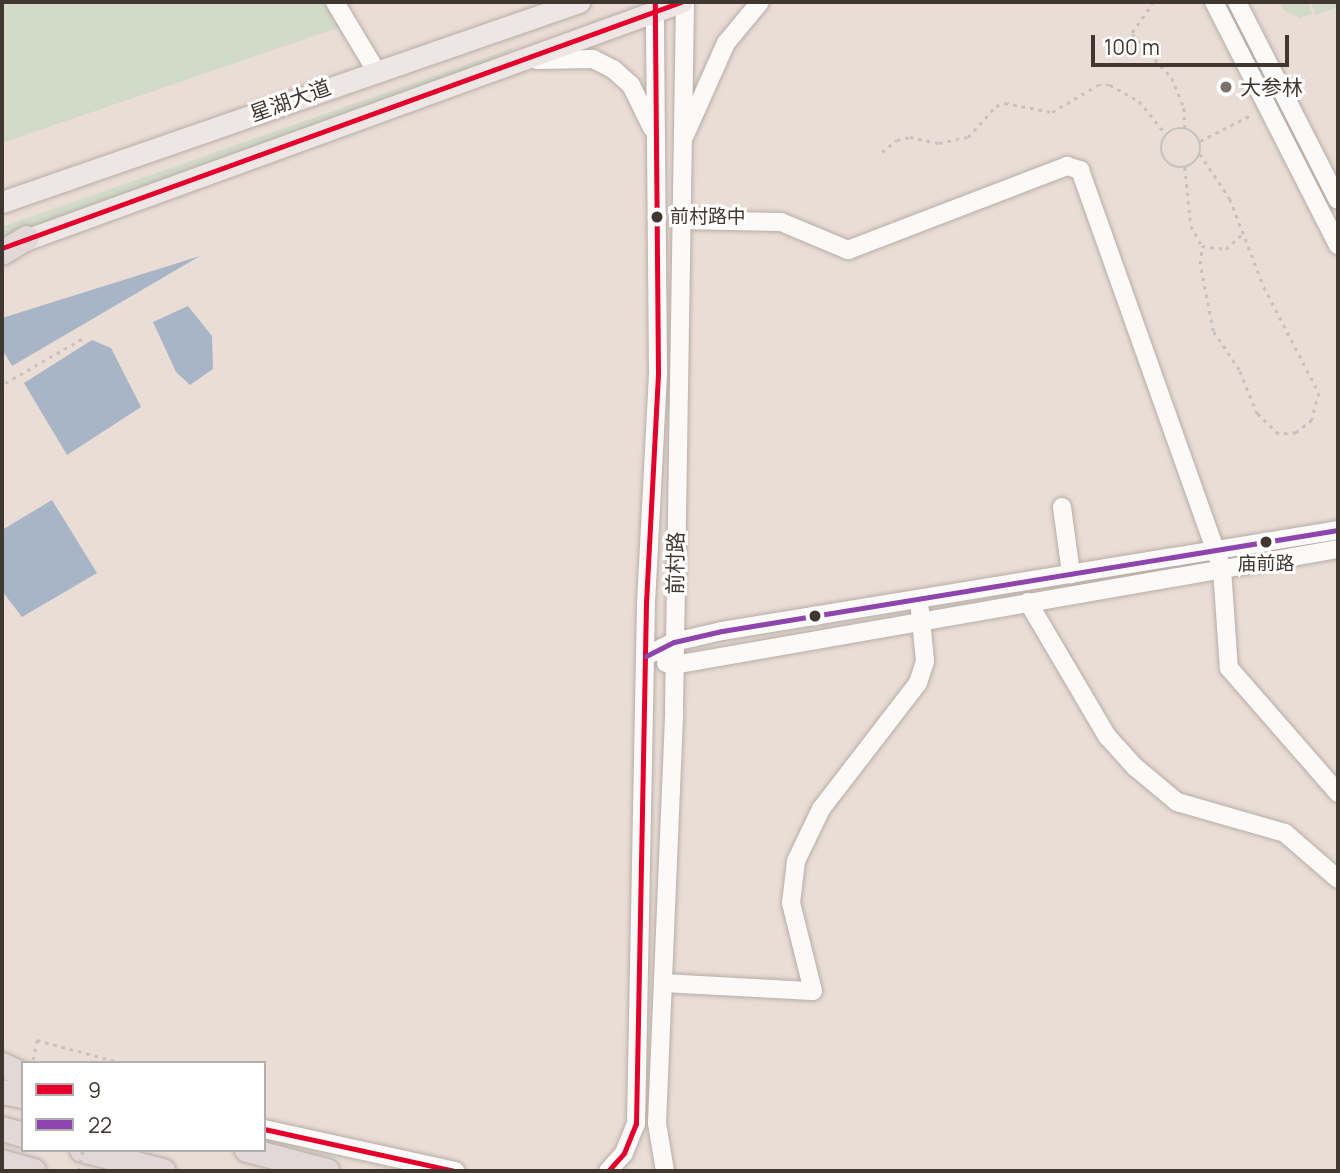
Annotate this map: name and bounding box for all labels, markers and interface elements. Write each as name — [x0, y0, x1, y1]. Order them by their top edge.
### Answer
scale bar — [1095, 21, 1293, 65]
text: 100 m — [1104, 33, 1160, 61]
street label: 星湖大道 — [246, 74, 334, 126]
place label: 大参林 — [1240, 74, 1303, 100]
marker: 大参林 — [1218, 79, 1234, 95]
place label: 前村路中 — [670, 206, 746, 228]
marker: 前村路中 — [650, 210, 664, 224]
street label: 前村路 — [662, 531, 688, 595]
marker: 庙前路 — [1259, 535, 1273, 549]
place label: 庙前路 — [1238, 553, 1294, 575]
unlabelled marker — [808, 609, 822, 623]
legend — [21, 1061, 266, 1152]
text: 9 — [88, 1076, 101, 1104]
text: 22 — [88, 1111, 112, 1139]

